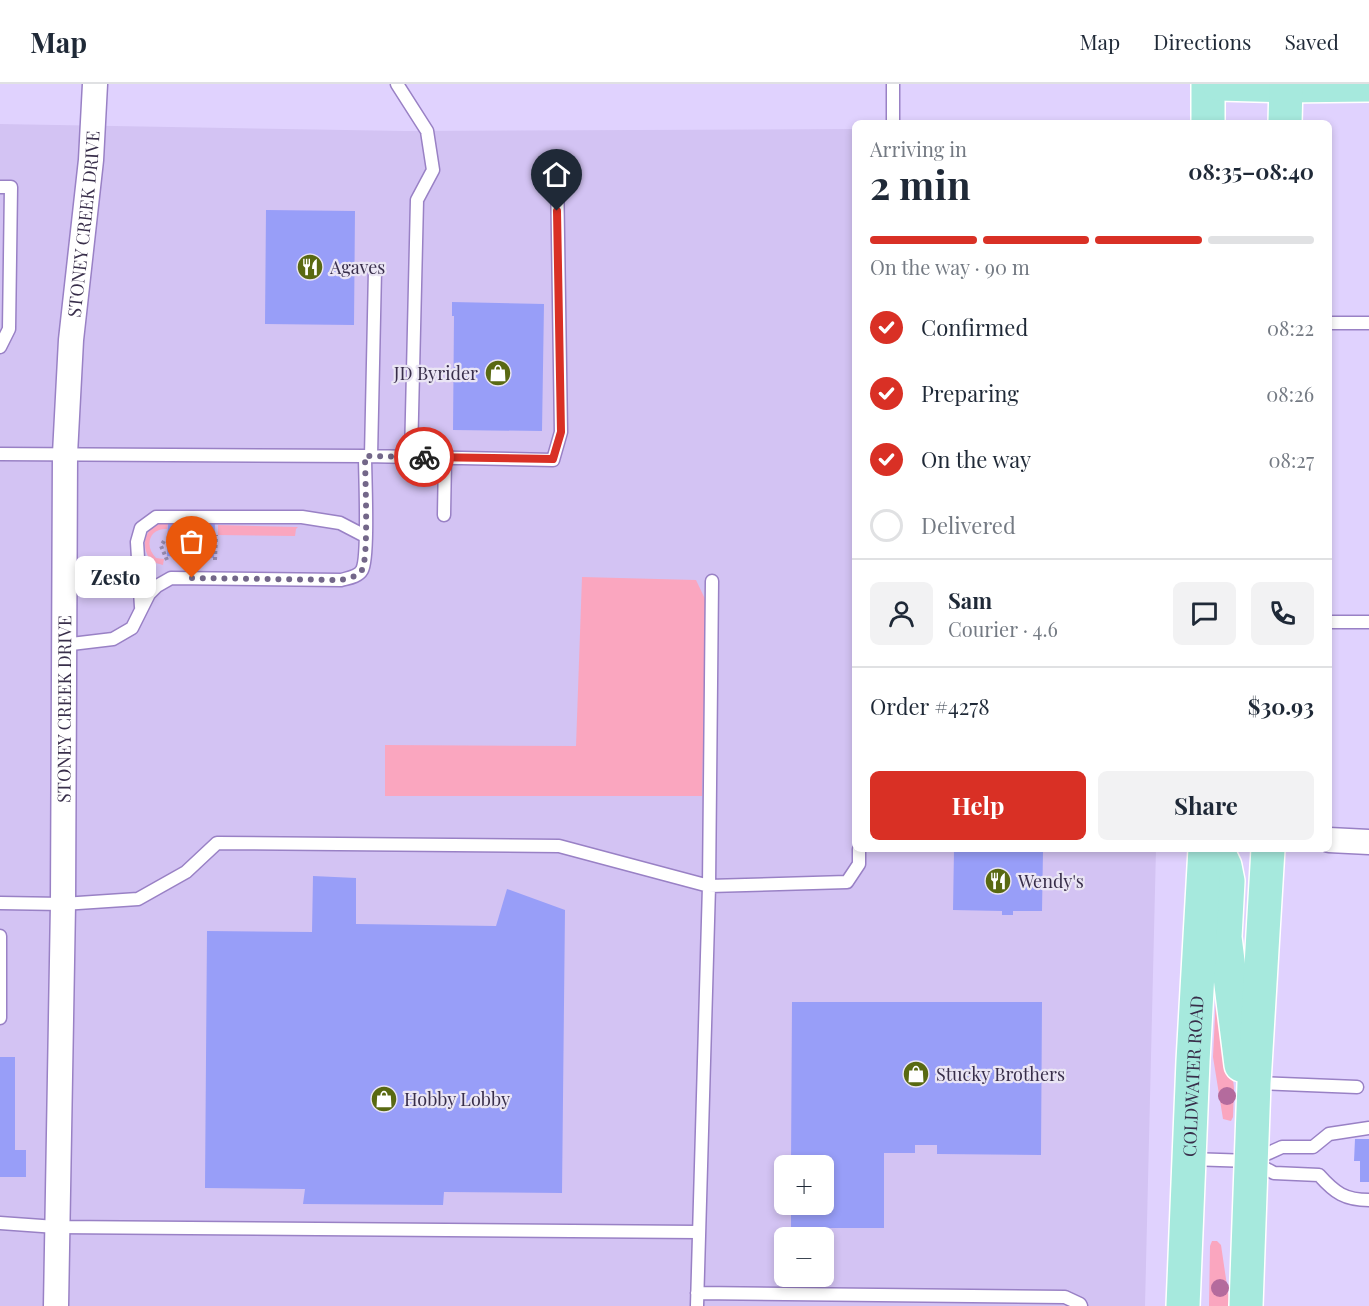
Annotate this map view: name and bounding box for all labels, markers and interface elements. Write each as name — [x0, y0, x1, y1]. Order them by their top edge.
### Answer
text: Map — [30, 23, 87, 60]
text: Map — [1079, 27, 1120, 55]
text: Directions — [1153, 27, 1251, 55]
text: Saved — [1284, 27, 1339, 55]
street label: STONEY CREEK DRIVE — [62, 130, 105, 318]
text: Arriving in — [870, 135, 967, 162]
pin — [531, 149, 582, 211]
text: 08:35–08:40 — [1188, 156, 1314, 186]
icon: home — [540, 158, 573, 191]
text: 2 min — [870, 158, 971, 210]
restaurant icon: Agaves — [295, 252, 325, 282]
text: On the way · 90 m — [870, 253, 1030, 280]
place label: Agaves — [329, 255, 385, 279]
icon: check — [870, 311, 903, 344]
text: Confirmed — [921, 312, 1028, 342]
text: 08:22 — [1267, 314, 1314, 341]
shop icon: JD Byrider — [483, 358, 513, 388]
place label: JD Byrider — [393, 361, 478, 385]
icon: check — [870, 377, 903, 410]
text: Preparing — [921, 378, 1019, 408]
text: 08:26 — [1266, 380, 1314, 407]
courier — [394, 427, 454, 487]
icon: bike — [408, 441, 441, 474]
icon: check — [870, 443, 903, 476]
text: On the way — [921, 444, 1031, 474]
text: 08:27 — [1269, 446, 1314, 473]
text: Delivered — [921, 510, 1016, 540]
pin — [166, 516, 217, 578]
icon: bag — [175, 525, 208, 558]
callout: Zesto — [75, 557, 156, 599]
text: Zesto — [91, 563, 140, 590]
button: person — [870, 582, 933, 645]
button: chat — [1173, 582, 1236, 645]
button: phone — [1251, 582, 1314, 645]
text: Sam — [948, 585, 992, 615]
street label: STONEY CREEK DRIVE — [51, 615, 76, 803]
text: Courier · 4.6 — [948, 615, 1058, 642]
text: Order #4278 — [870, 691, 990, 721]
text: $30.93 — [1248, 691, 1314, 721]
button: Help — [870, 771, 1086, 840]
button: Share — [1098, 771, 1314, 840]
restaurant icon: Wendy's — [983, 866, 1013, 896]
place label: Wendy's — [1017, 869, 1084, 893]
street label: COLDWATER ROAD — [1177, 995, 1209, 1157]
shop icon: Stucky Brothers — [901, 1059, 931, 1089]
place label: Stucky Brothers — [936, 1062, 1065, 1086]
shop icon: Hobby Lobby — [369, 1084, 399, 1114]
place label: Hobby Lobby — [404, 1087, 510, 1111]
map controls — [774, 1155, 834, 1287]
button: + — [774, 1155, 834, 1215]
button: − — [774, 1227, 834, 1287]

